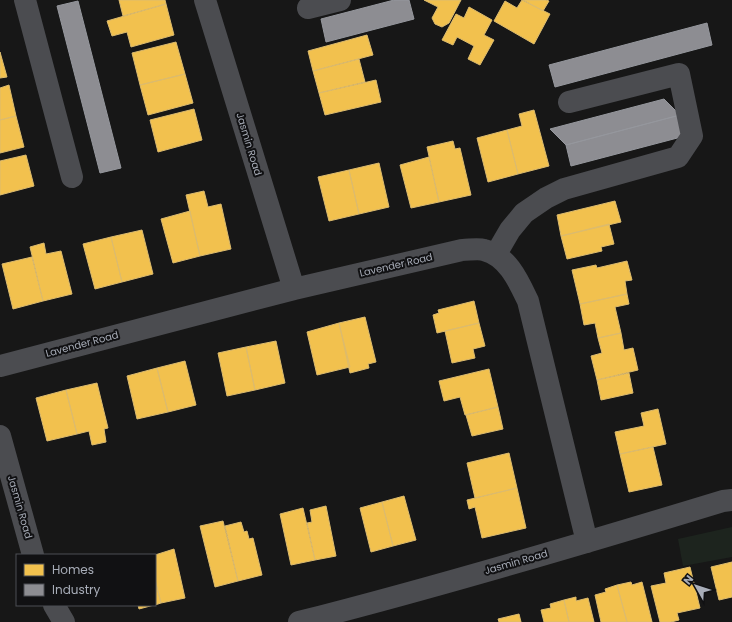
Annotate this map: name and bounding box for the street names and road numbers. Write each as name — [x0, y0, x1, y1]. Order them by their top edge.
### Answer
street label: Jasmin Road — [232, 111, 266, 177]
street label: Lavender Road — [358, 249, 434, 281]
street label: Lavender Road — [44, 327, 120, 361]
street label: Jasmin Road — [4, 474, 36, 540]
street label: Jasmin Road — [483, 546, 549, 578]

